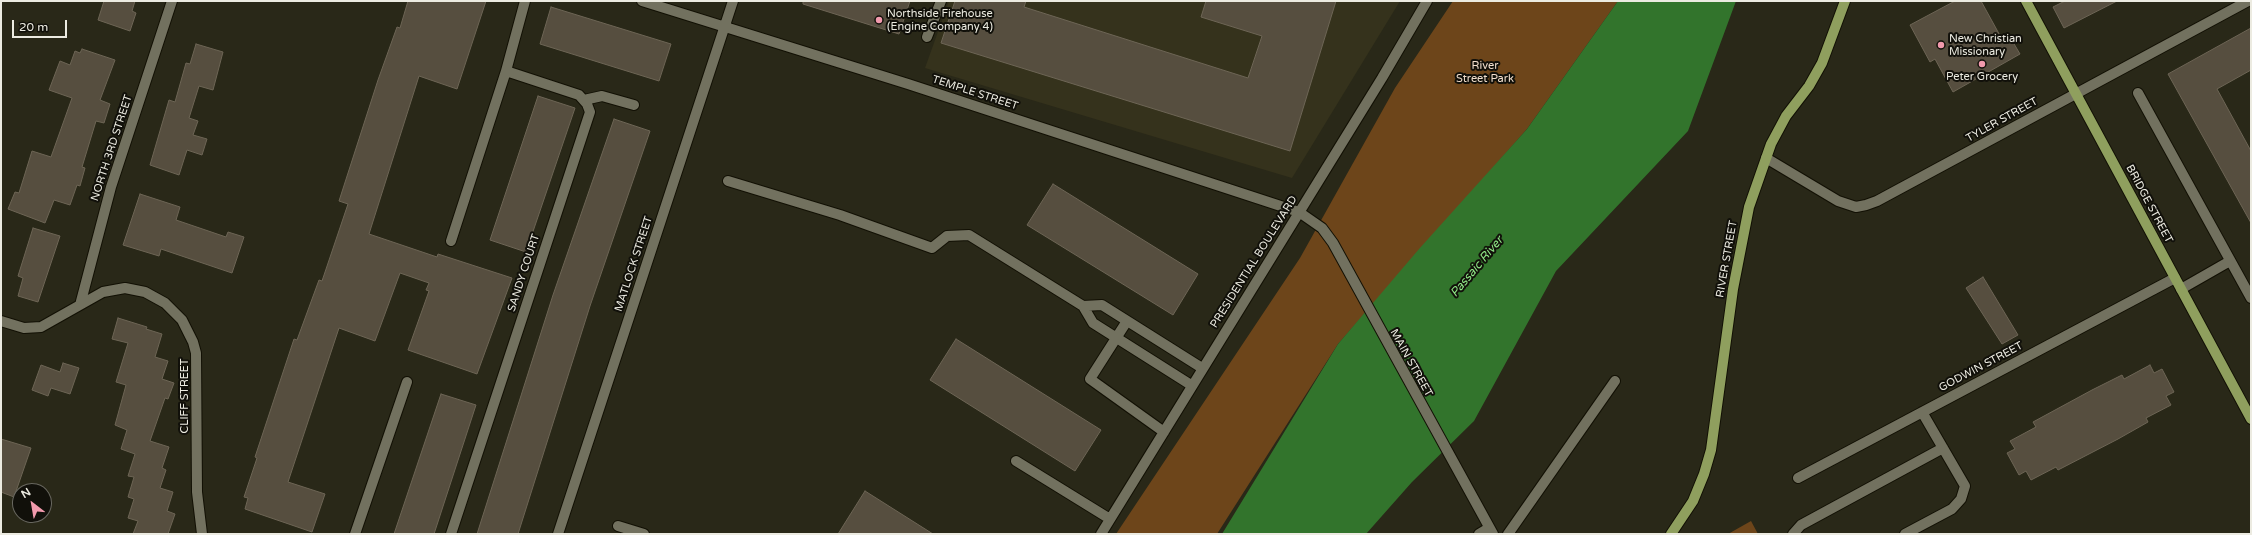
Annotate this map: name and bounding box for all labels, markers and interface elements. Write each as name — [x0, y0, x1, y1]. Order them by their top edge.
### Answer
place label: Northside Firehouse (Engine Company 4) — [887, 7, 993, 33]
scale bar — [14, 12, 69, 38]
marker: Northside Firehouse (Engine Company 4) — [874, 15, 884, 25]
text: 20 m — [19, 20, 48, 34]
place label: New Christian Missionary — [1949, 32, 2022, 58]
marker: New Christian Missionary — [1936, 40, 1946, 50]
park label: River Street Park — [1456, 59, 1514, 85]
marker: Peter Grocery — [1977, 59, 1987, 69]
place label: Peter Grocery — [1946, 70, 2018, 84]
street label: TEMPLE STREET — [930, 73, 1020, 113]
street label: NORTH 3RD STREET — [89, 93, 135, 203]
street label: TYLER STREET — [1964, 95, 2040, 145]
street label: BRIDGE STREET — [2123, 163, 2175, 245]
street label: PRESIDENTIAL BOULEVARD — [1208, 194, 1300, 330]
street label: MATLOCK STREET — [612, 215, 656, 313]
street label: RIVER STREET — [1714, 219, 1740, 299]
street label: SANDY COURT — [505, 233, 543, 313]
water label: Passaic River — [1448, 234, 1506, 300]
street label: MAIN STREET — [1387, 327, 1435, 399]
street label: GODWIN STREET — [1937, 339, 2025, 395]
street label: CLIFF STREET — [178, 359, 192, 433]
north arrow — [12, 483, 52, 523]
text: N — [19, 485, 33, 501]

